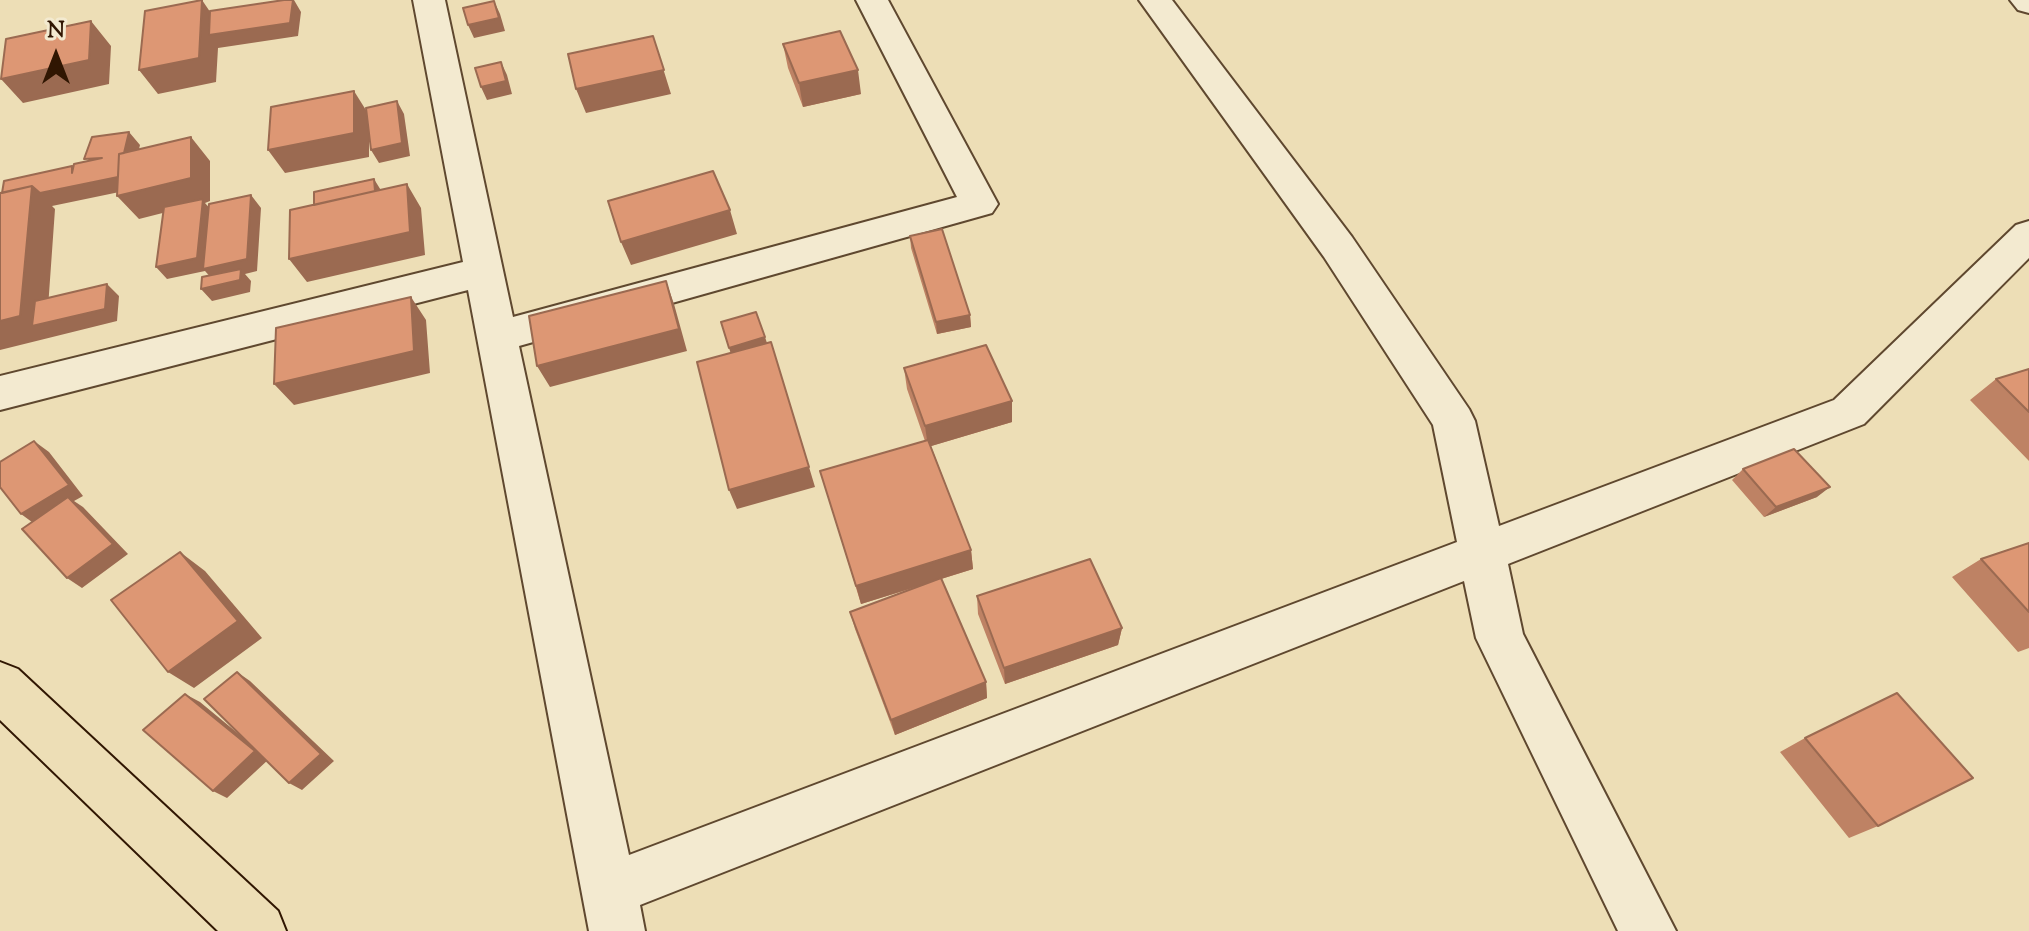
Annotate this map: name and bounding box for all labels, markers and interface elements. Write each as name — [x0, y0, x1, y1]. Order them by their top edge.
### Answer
north arrow — [16, 16, 96, 96]
text: N — [47, 16, 65, 48]

